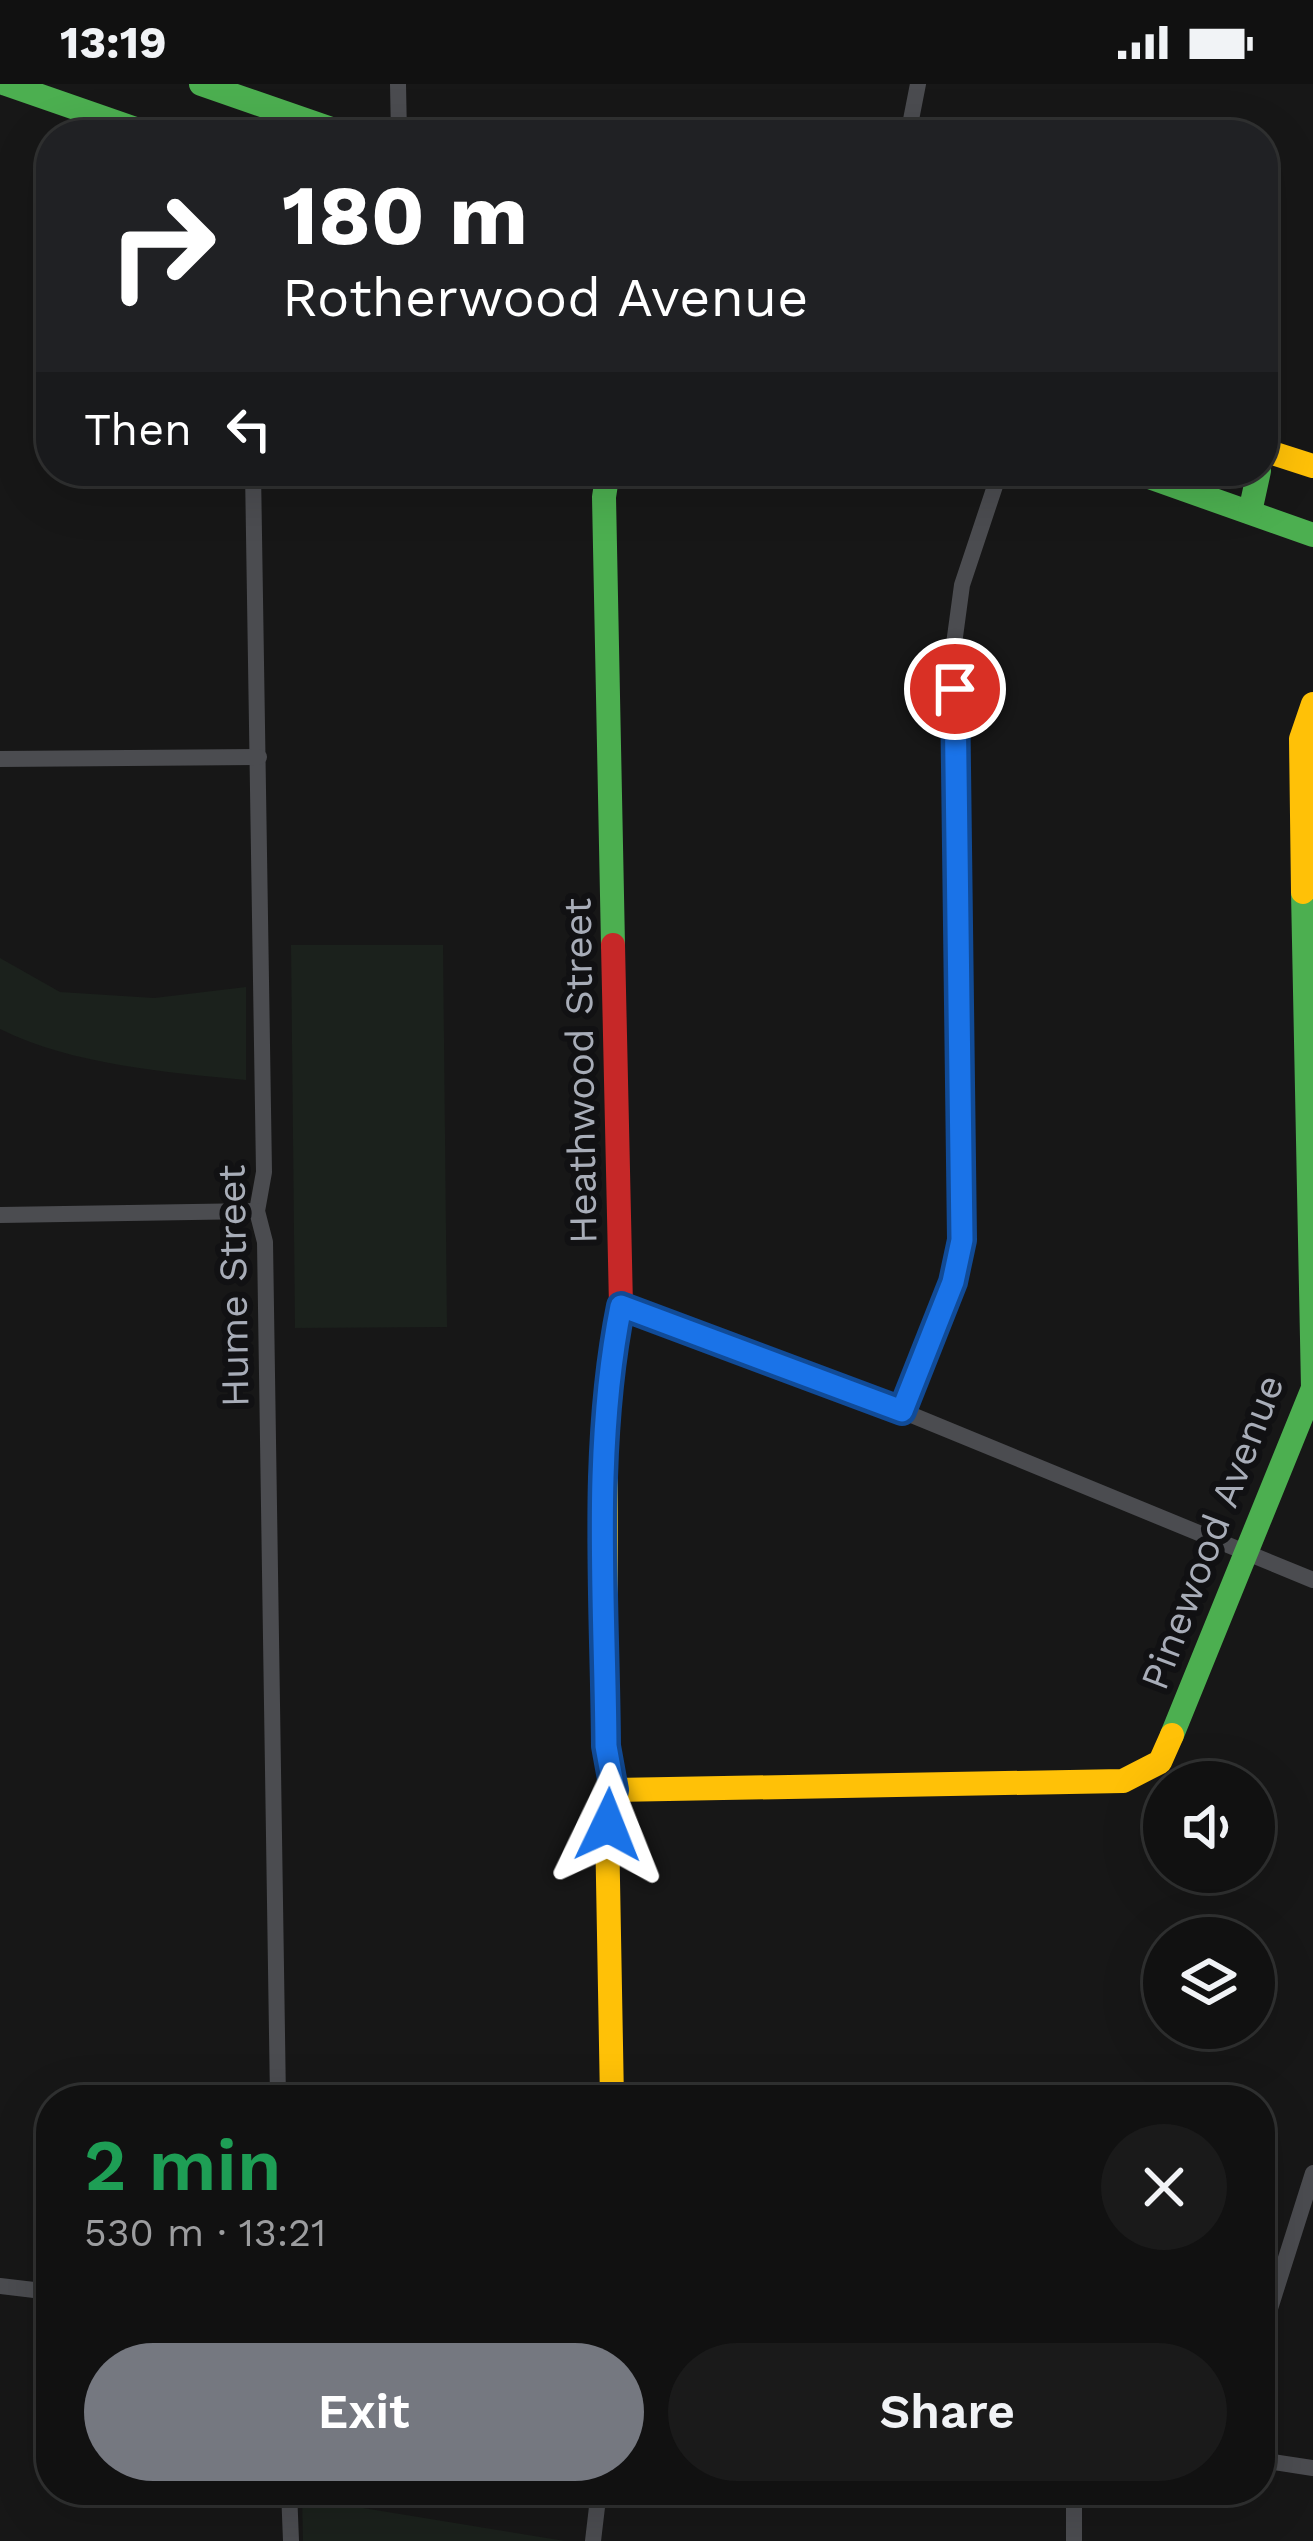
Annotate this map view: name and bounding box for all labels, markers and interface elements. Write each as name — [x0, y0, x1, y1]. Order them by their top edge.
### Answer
text: 13:19 — [60, 16, 167, 69]
text: 180 m — [282, 166, 528, 264]
icon: right — [84, 168, 240, 324]
text: Rotherwood Avenue — [282, 266, 808, 329]
icon: left — [216, 396, 282, 462]
text: Then — [84, 403, 192, 456]
pin — [904, 638, 1006, 740]
icon: arrive — [922, 656, 988, 722]
street label: Heathwood Street — [554, 898, 606, 1244]
street label: Hume Street — [208, 1164, 258, 1408]
street label: Pinewood Avenue — [1131, 1368, 1293, 1696]
map controls — [1143, 1761, 1275, 2049]
button: sound — [1143, 1761, 1275, 1893]
position arrow — [545, 1762, 671, 1888]
button: layers — [1143, 1917, 1275, 2049]
text: 2 min — [84, 2123, 282, 2207]
button: close — [1101, 2124, 1227, 2250]
text: 530 m · 13:21 — [84, 2210, 326, 2255]
button: Exit — [84, 2343, 644, 2481]
button: Share — [668, 2343, 1227, 2481]

